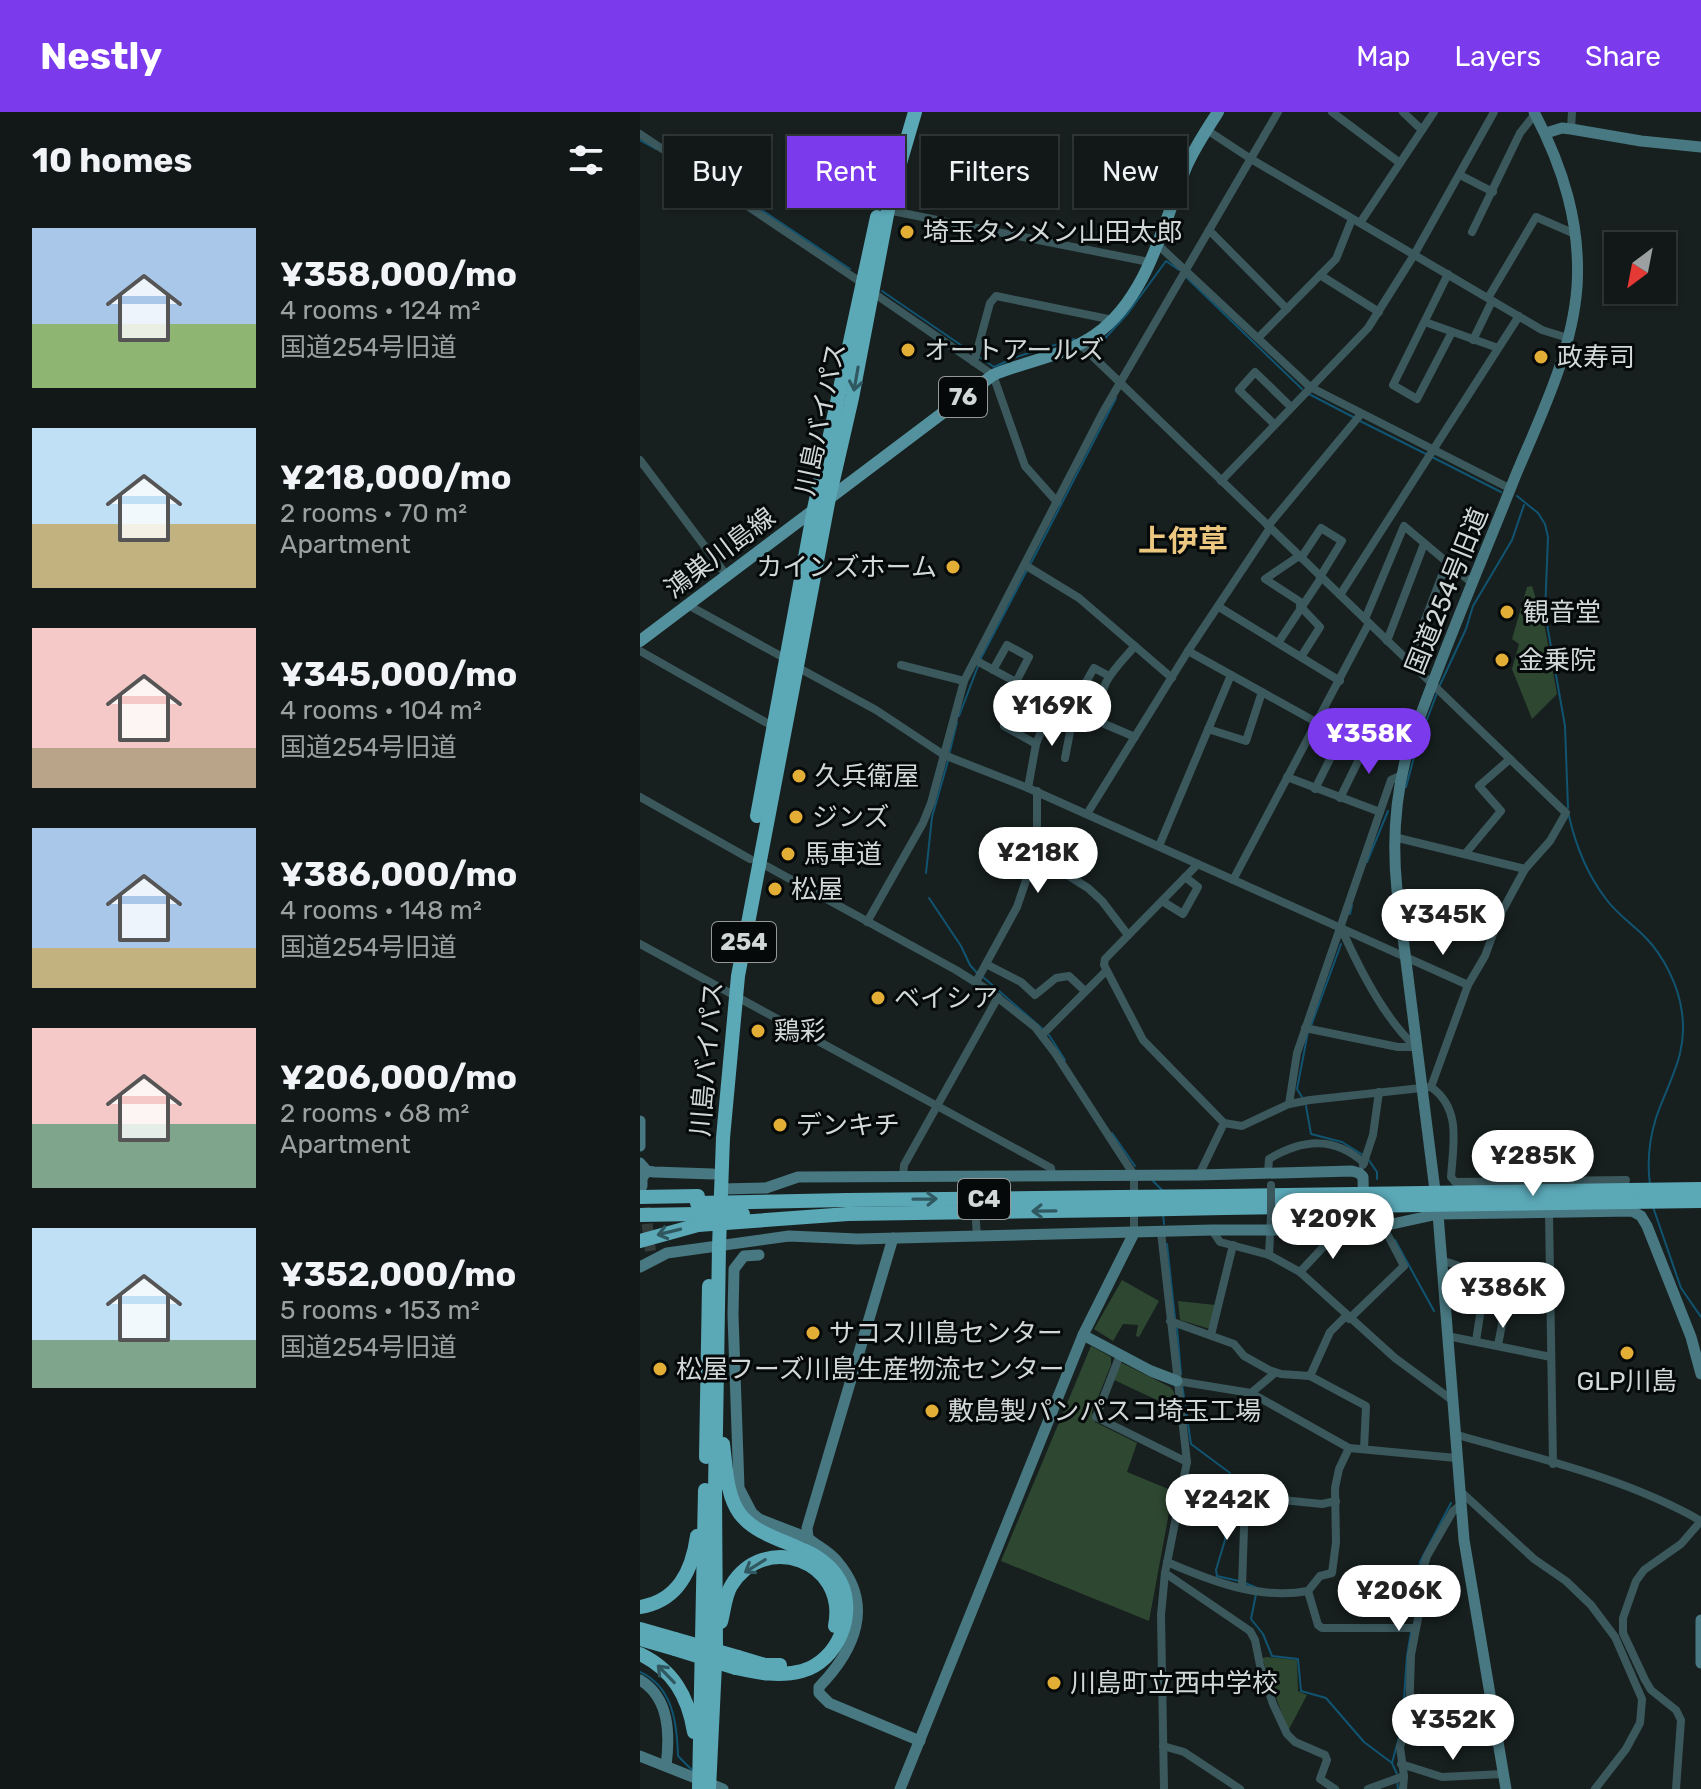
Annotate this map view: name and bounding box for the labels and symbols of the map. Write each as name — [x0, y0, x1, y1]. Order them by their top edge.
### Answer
place label: 埼玉タンメン山田太郎 — [923, 217, 1182, 248]
marker: 埼玉タンメン山田太郎 — [898, 223, 916, 241]
north arrow — [1604, 232, 1676, 304]
place label: オートアールズ — [924, 335, 1104, 366]
street label: 川島バイパス — [790, 340, 852, 498]
marker: オートアールズ — [899, 341, 917, 359]
place label: 政寿司 — [1557, 342, 1635, 373]
marker: 政寿司 — [1532, 348, 1550, 366]
one-way arrow — [847, 366, 862, 391]
road number: 76 — [939, 377, 987, 417]
street label: 鴻巣川島線 — [659, 501, 781, 605]
street label: 国道254号旧道 — [1400, 503, 1494, 679]
district label: 上伊草 — [1138, 523, 1228, 559]
place label: カインズホーム — [756, 552, 937, 583]
marker: カインズホーム — [944, 558, 962, 576]
place label: 観音堂 — [1523, 597, 1601, 628]
marker: 観音堂 — [1498, 603, 1516, 621]
place label: 金乗院 — [1518, 645, 1596, 676]
marker: 金乗院 — [1493, 651, 1511, 669]
pin: ¥169K — [996, 680, 1108, 748]
pin: ¥358K — [1313, 708, 1425, 776]
place label: 久兵衛屋 — [815, 761, 919, 792]
marker: 久兵衛屋 — [790, 767, 808, 785]
place label: ジンズ — [812, 802, 889, 833]
marker: ジンズ — [787, 808, 805, 826]
pin: ¥218K — [982, 827, 1094, 895]
place label: 馬車道 — [804, 839, 882, 870]
marker: 馬車道 — [779, 845, 797, 863]
place label: 松屋 — [791, 874, 843, 905]
marker: 松屋 — [766, 880, 784, 898]
pin: ¥345K — [1387, 889, 1499, 957]
road number: 254 — [712, 922, 776, 962]
street label: 川島バイパス — [685, 980, 729, 1138]
place label: ベイシア — [894, 983, 998, 1014]
marker: ベイシア — [869, 989, 887, 1007]
place label: 鶏彩 — [774, 1016, 826, 1047]
marker: 鶏彩 — [749, 1022, 767, 1040]
place label: デンキチ — [796, 1110, 900, 1141]
marker: デンキチ — [771, 1116, 789, 1134]
pin: ¥285K — [1477, 1130, 1589, 1198]
road number: C4 — [958, 1179, 1010, 1219]
one-way arrow — [911, 1192, 938, 1207]
pin: ¥209K — [1277, 1193, 1389, 1261]
one-way arrow — [1031, 1203, 1058, 1219]
one-way arrow — [656, 1225, 682, 1240]
pin: ¥386K — [1447, 1262, 1559, 1330]
place label: サコス川島センター — [829, 1318, 1063, 1349]
marker: サコス川島センター — [804, 1324, 822, 1342]
marker: GLP川島 — [1618, 1344, 1636, 1362]
place label: 松屋フーズ川島生産物流センター — [676, 1354, 1065, 1385]
marker: 松屋フーズ川島生産物流センター — [651, 1360, 669, 1378]
place label: GLP川島 — [1576, 1366, 1678, 1397]
place label: 敷島製パンパスコ埼玉工場 — [948, 1396, 1261, 1427]
marker: 敷島製パンパスコ埼玉工場 — [923, 1402, 941, 1420]
pin: ¥242K — [1171, 1474, 1283, 1542]
one-way arrow — [744, 1558, 767, 1574]
pin: ¥206K — [1343, 1565, 1455, 1633]
one-way arrow — [657, 1664, 676, 1684]
place label: 川島町立西中学校 — [1070, 1668, 1278, 1699]
marker: 川島町立西中学校 — [1045, 1674, 1063, 1692]
pin: ¥352K — [1397, 1694, 1509, 1762]

